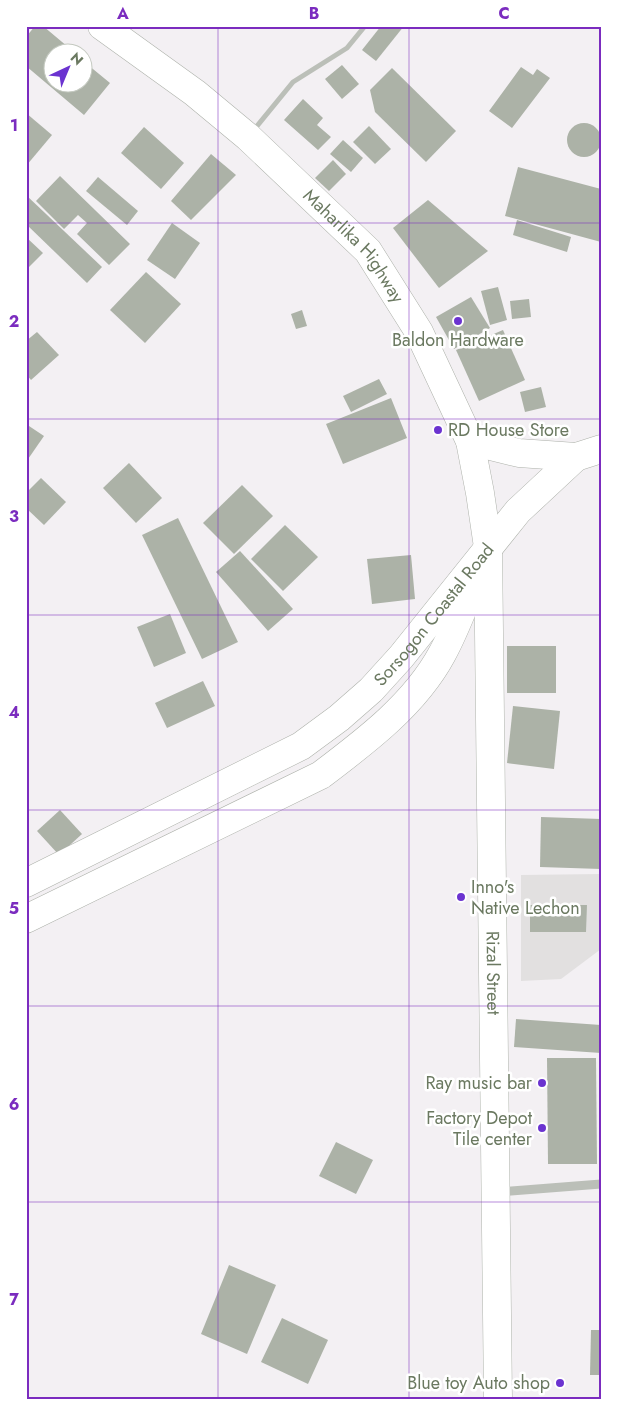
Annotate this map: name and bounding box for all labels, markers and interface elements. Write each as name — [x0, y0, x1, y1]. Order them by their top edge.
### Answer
text: A — [116, 2, 129, 25]
text: B — [309, 2, 319, 25]
text: C — [498, 2, 510, 25]
north arrow — [42, 42, 92, 92]
text: N — [66, 48, 88, 70]
text: 1 — [10, 114, 18, 137]
street label: Maharlika Highway — [297, 183, 411, 308]
text: 2 — [9, 310, 19, 333]
marker: Baldon Hardware — [452, 315, 464, 327]
place label: Baldon Hardware — [392, 327, 524, 353]
place label: RD House Store — [448, 417, 569, 443]
marker: RD House Store — [432, 424, 444, 436]
text: 3 — [9, 505, 19, 528]
street label: Sorsogon Coastal Road — [368, 538, 500, 692]
text: 4 — [8, 701, 20, 724]
place label: Inno's Native Lechon — [471, 874, 580, 921]
marker: Inno's Native Lechon — [455, 891, 467, 903]
text: 5 — [9, 897, 19, 920]
street label: Rizal Street — [480, 931, 507, 1016]
place label: Ray music bar — [426, 1070, 533, 1096]
marker: Ray music bar — [536, 1077, 548, 1089]
text: 6 — [9, 1093, 19, 1116]
place label: Factory Depot Tile center — [426, 1105, 533, 1152]
marker: Factory Depot Tile center — [536, 1122, 548, 1134]
text: 7 — [9, 1288, 19, 1311]
place label: Blue toy Auto shop — [407, 1370, 550, 1396]
marker: Blue toy Auto shop — [554, 1377, 566, 1389]

